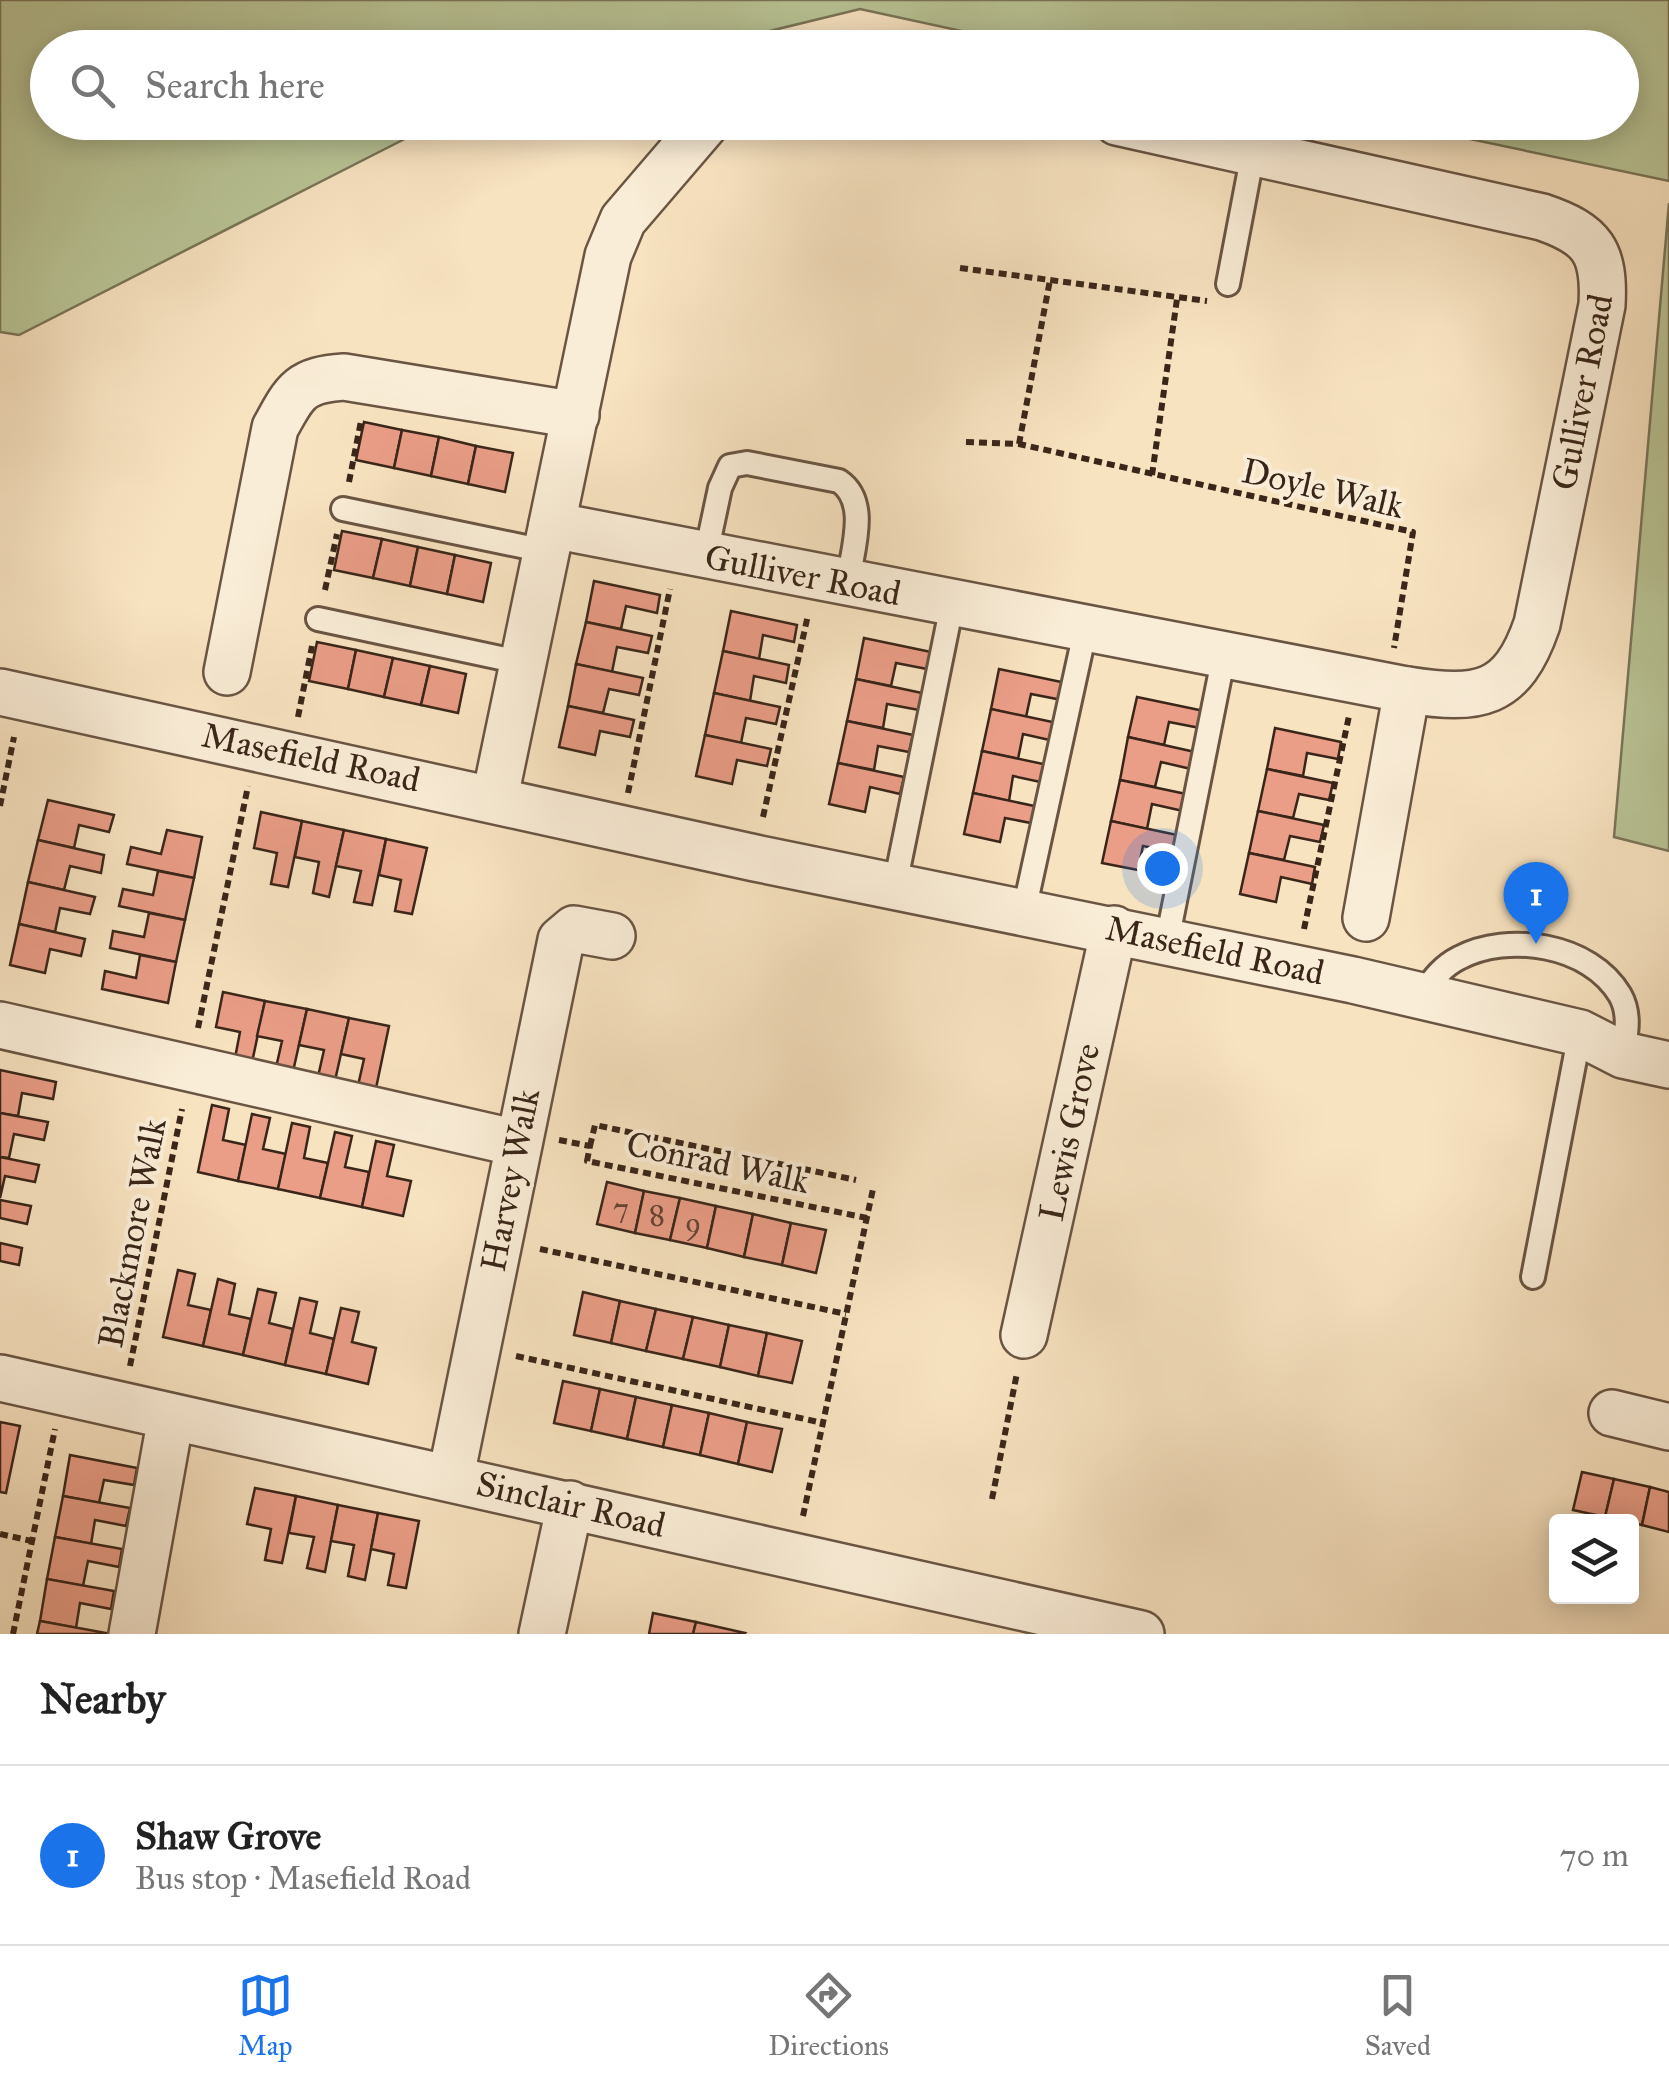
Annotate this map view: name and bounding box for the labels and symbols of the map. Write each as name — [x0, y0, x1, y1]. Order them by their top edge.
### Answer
street label: Gulliver Road — [1542, 290, 1623, 494]
street label: Doyle Walk — [1238, 449, 1409, 528]
street label: Gulliver Road — [701, 535, 905, 616]
street label: Masefield Road — [198, 713, 424, 802]
your location — [1137, 843, 1188, 894]
pin: 1 — [1504, 862, 1568, 944]
street label: Masefield Road — [1102, 906, 1328, 995]
street label: Lewis Grove — [1030, 1039, 1109, 1225]
street label: Harvey Walk — [472, 1084, 549, 1275]
street label: Blackmore Walk — [89, 1114, 176, 1351]
street label: Conrad Walk — [623, 1122, 814, 1203]
house number: 7 — [613, 1190, 629, 1226]
house number: 8 — [649, 1197, 665, 1233]
house number: 9 — [685, 1205, 701, 1242]
street label: Sinclair Road — [472, 1462, 670, 1547]

